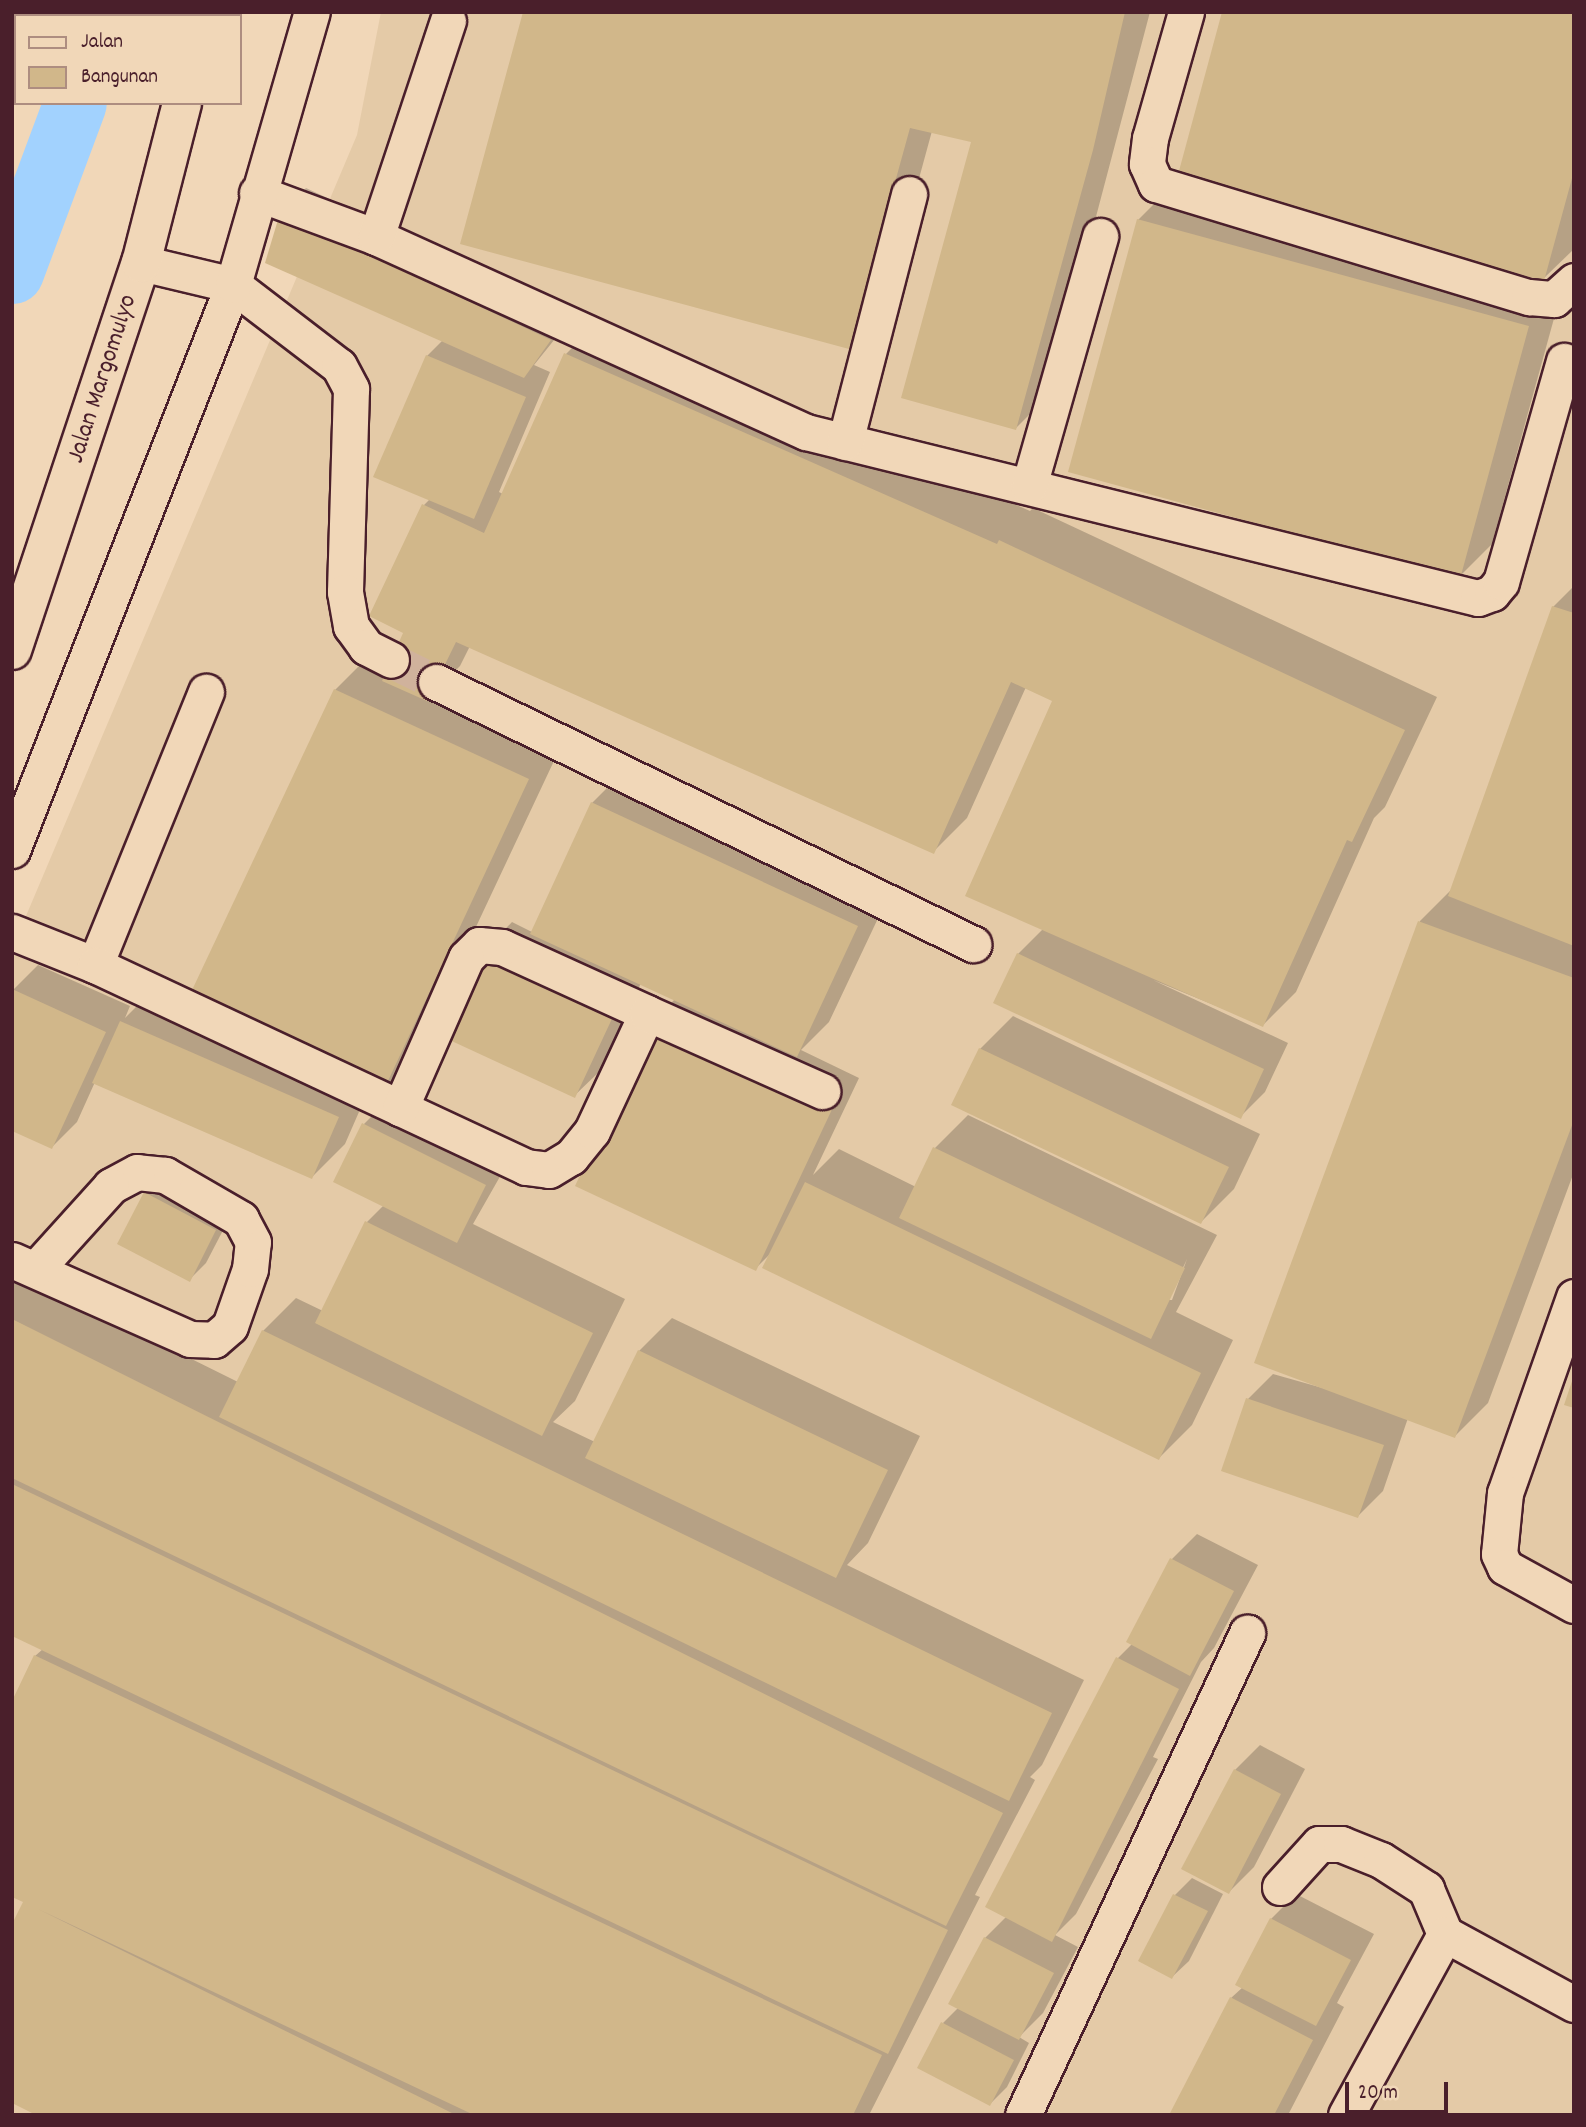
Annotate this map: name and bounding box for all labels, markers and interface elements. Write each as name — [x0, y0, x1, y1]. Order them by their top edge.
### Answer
legend — [14, 14, 242, 105]
text: Jalan — [81, 28, 123, 58]
text: Bangunan — [81, 63, 158, 93]
street label: Jalan Margomulyo — [61, 291, 145, 467]
scale bar — [1348, 2068, 1451, 2112]
text: 20 m — [1358, 2079, 1398, 2109]

